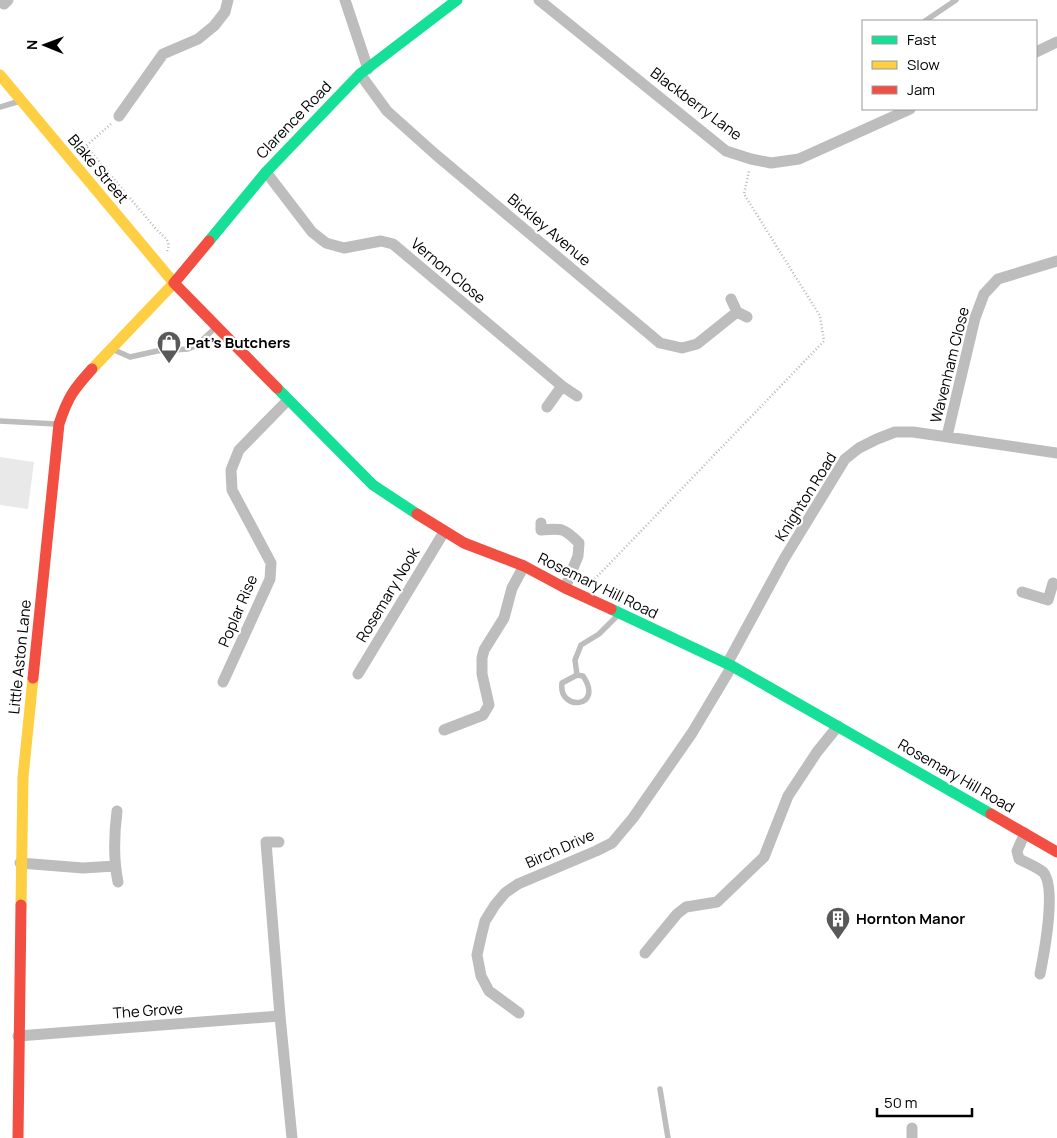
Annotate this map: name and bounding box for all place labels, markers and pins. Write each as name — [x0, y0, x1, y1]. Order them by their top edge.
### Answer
shop icon: Pat's Butchers — [156, 330, 182, 364]
place label: Pat's Butchers — [186, 332, 290, 353]
building icon: Hornton Manor — [825, 906, 851, 940]
place label: Hornton Manor — [856, 908, 965, 929]

